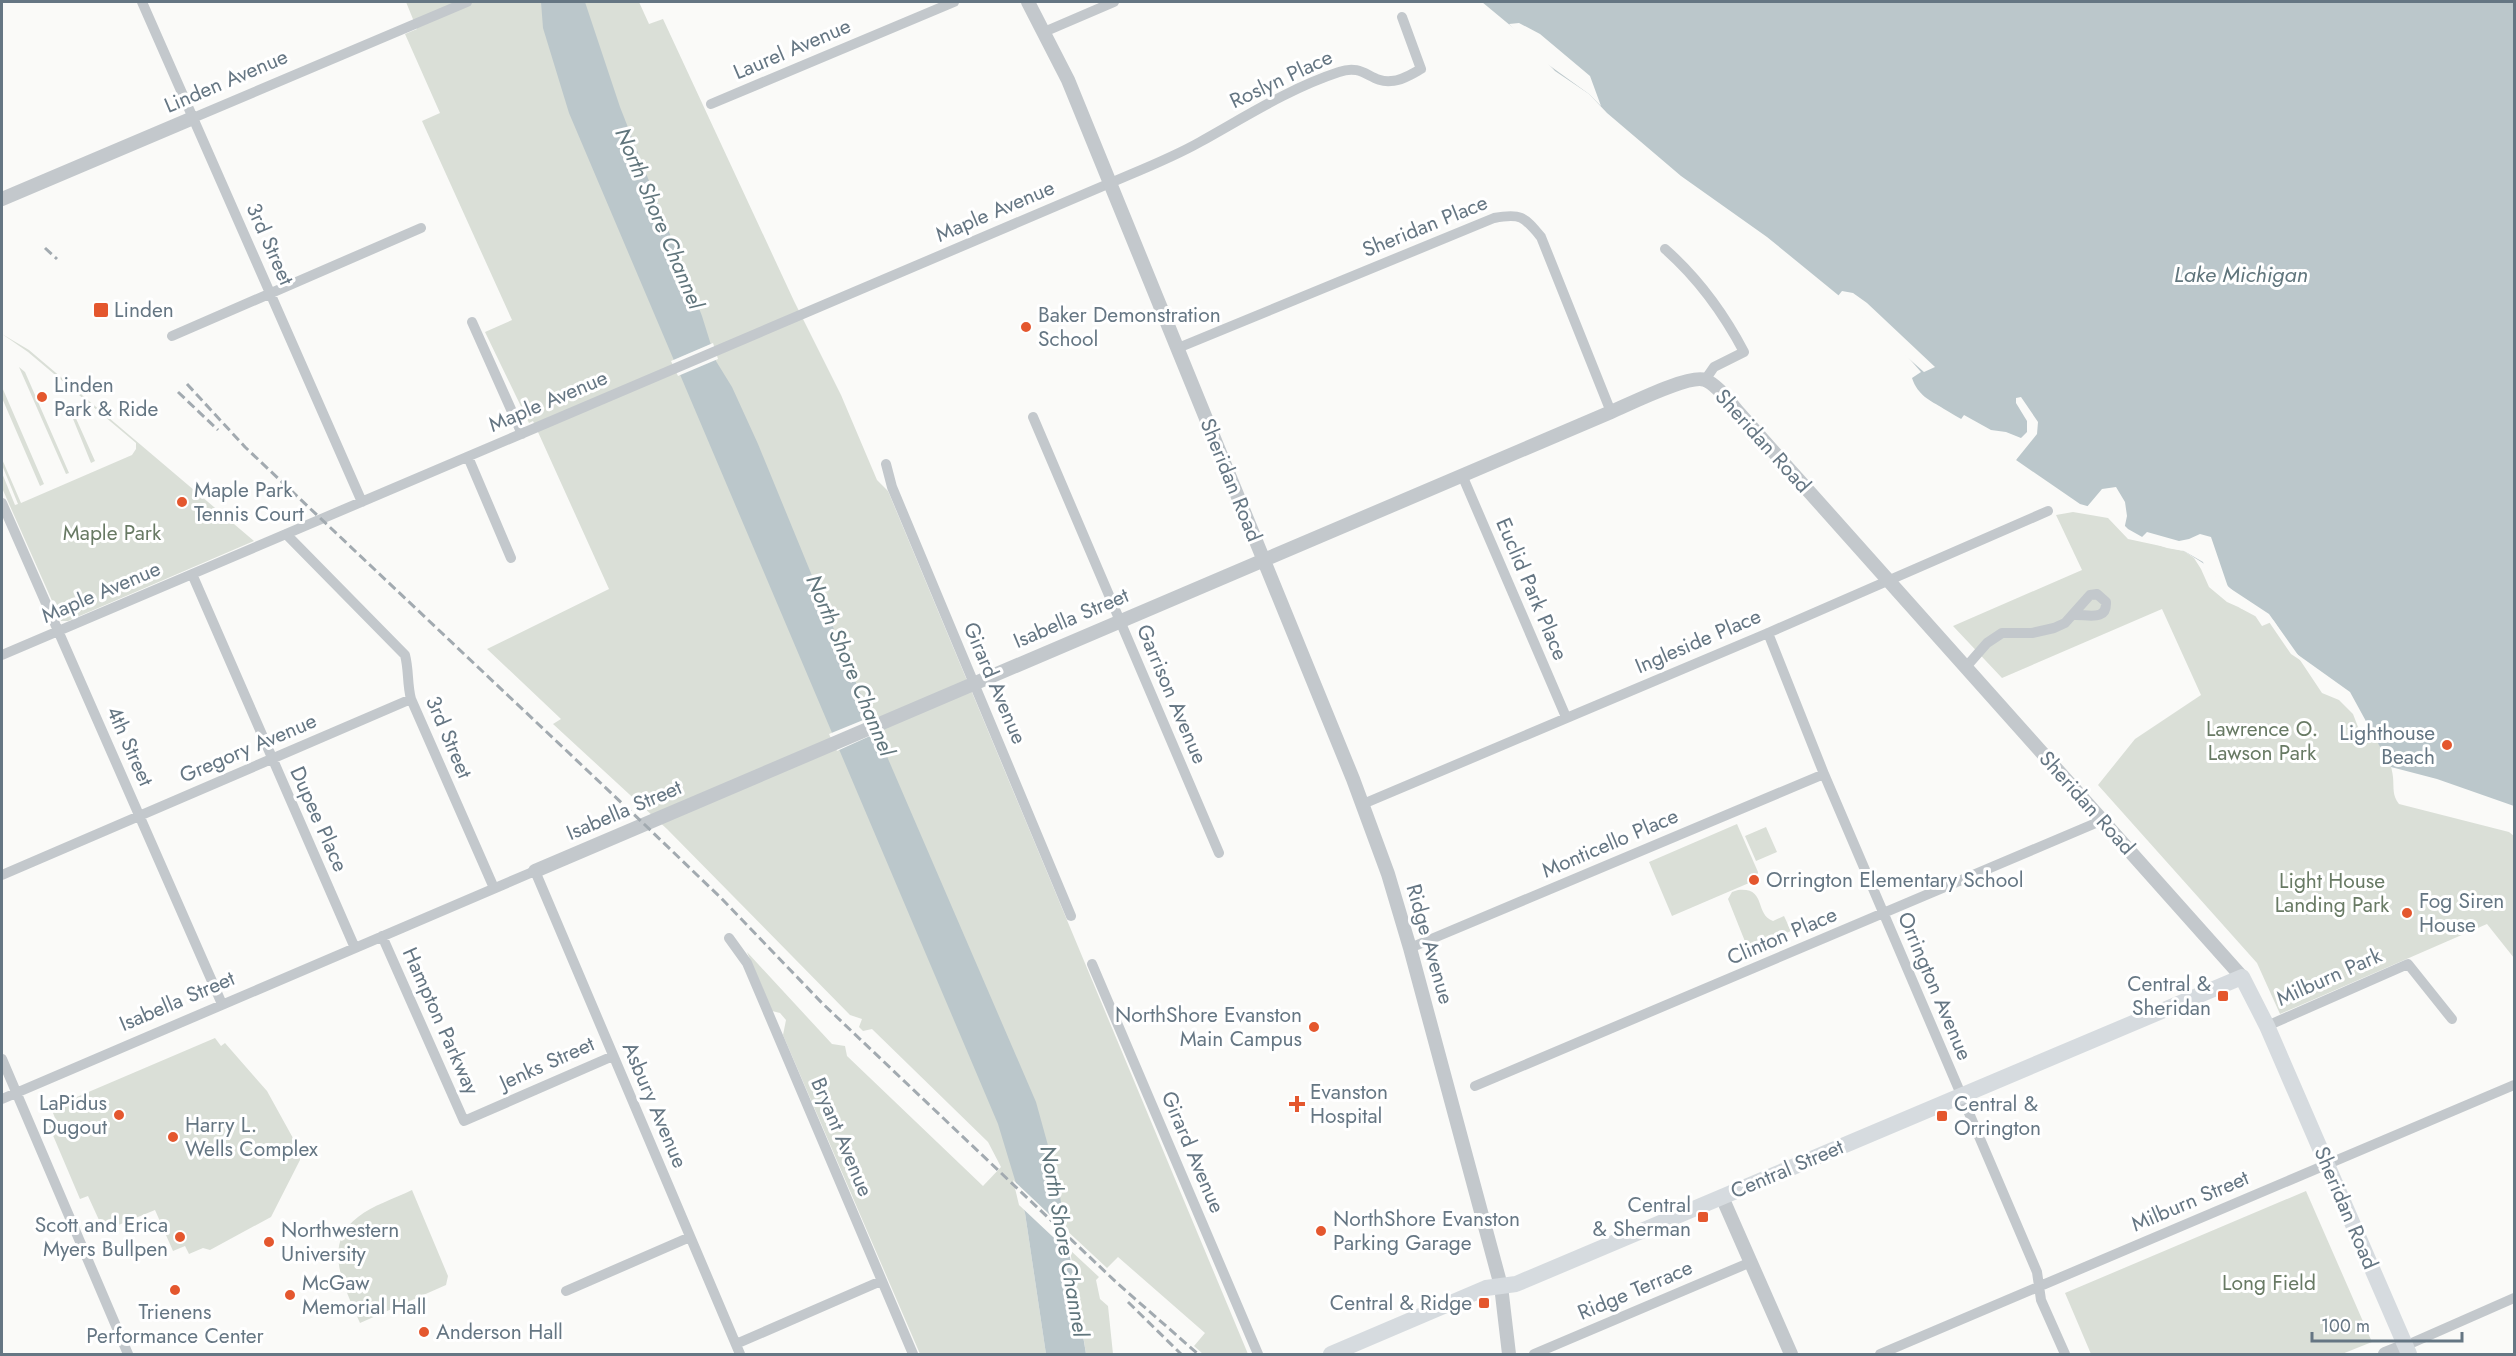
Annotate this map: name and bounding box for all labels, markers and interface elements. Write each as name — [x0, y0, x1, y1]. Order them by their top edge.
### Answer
street label: Laurel Avenue — [729, 11, 855, 87]
street label: Linden Avenue — [160, 41, 293, 120]
street label: Roslyn Place — [1225, 42, 1338, 116]
water label: North Shore Channel — [607, 122, 713, 315]
street label: Maple Avenue — [931, 172, 1059, 250]
street label: Sheridan Place — [1358, 187, 1492, 265]
street label: 3rd Street — [239, 198, 301, 290]
water label: Lake Michigan — [2174, 258, 2308, 290]
place label: Linden — [114, 295, 174, 325]
place label: Baker Demonstration School — [1038, 300, 1221, 354]
marker: Linden — [92, 301, 110, 319]
marker: Baker Demonstration School — [1019, 320, 1033, 334]
street label: Maple Avenue — [484, 362, 612, 440]
place label: Linden Park & Ride — [54, 370, 158, 424]
street label: Sheridan Road — [1708, 382, 1818, 500]
marker: Linden Park & Ride — [35, 390, 49, 404]
street label: Sheridan Road — [1193, 414, 1269, 546]
place label: Maple Park Tennis Court — [194, 475, 304, 529]
marker: Maple Park Tennis Court — [175, 495, 189, 509]
street label: Euclid Park Place — [1488, 513, 1576, 665]
park label: Maple Park — [63, 518, 162, 548]
street label: Maple Avenue — [37, 553, 165, 631]
water label: North Shore Channel — [798, 569, 904, 762]
street label: Isabella Street — [1009, 580, 1133, 656]
street label: Ingleside Place — [1630, 601, 1766, 681]
street label: Girard Avenue — [956, 617, 1034, 749]
street label: Garrison Avenue — [1129, 620, 1215, 769]
street label: 3rd Street — [418, 691, 480, 783]
street label: 4th Street — [99, 701, 161, 791]
street label: Gregory Avenue — [175, 706, 321, 790]
park label: Lawrence O. Lawson Park — [2206, 714, 2318, 768]
place label: Lighthouse Beach — [2339, 718, 2435, 772]
marker: Lighthouse Beach — [2440, 738, 2454, 752]
street label: Sheridan Road — [2032, 744, 2142, 862]
street label: Dupee Place — [282, 762, 356, 877]
street label: Isabella Street — [562, 772, 686, 848]
street label: Monticello Place — [1537, 801, 1683, 885]
place label: Orrington Elementary School — [1766, 865, 2024, 895]
park label: Light House Landing Park — [2275, 866, 2390, 920]
marker: Orrington Elementary School — [1747, 873, 1761, 887]
street label: Ridge Avenue — [1399, 880, 1462, 1008]
place label: Fog Siren House — [2419, 886, 2504, 940]
street label: Clinton Place — [1722, 899, 1842, 973]
marker: Fog Siren House — [2400, 906, 2414, 920]
street label: Orrington Avenue — [1890, 907, 1980, 1065]
street label: Milburn Park — [2272, 940, 2387, 1014]
street label: Hampton Parkway — [395, 942, 487, 1100]
street label: Isabella Street — [115, 963, 239, 1039]
place label: Central & Sheridan — [2127, 969, 2211, 1023]
marker: Central & Sheridan — [2216, 989, 2230, 1003]
place label: NorthShore Evanston Main Campus — [1115, 1000, 1302, 1054]
marker: NorthShore Evanston Main Campus — [1307, 1020, 1321, 1034]
street label: Jenks Street — [492, 1029, 599, 1098]
street label: Asbury Avenue — [615, 1037, 695, 1173]
street label: Bryant Avenue — [803, 1073, 881, 1201]
place label: Evanston Hospital — [1310, 1077, 1388, 1131]
street label: Girard Avenue — [1154, 1086, 1232, 1218]
place label: LaPidus Dugout — [39, 1088, 107, 1142]
place label: Central & Orrington — [1954, 1089, 2041, 1143]
marker: Evanston Hospital — [1288, 1095, 1306, 1113]
marker: LaPidus Dugout — [112, 1108, 126, 1122]
marker: Central & Orrington — [1935, 1109, 1949, 1123]
place label: Harry L. Wells Complex — [185, 1110, 318, 1164]
marker: Harry L. Wells Complex — [166, 1130, 180, 1144]
street label: Central Street — [1726, 1132, 1848, 1206]
street label: Sheridan Road — [2307, 1142, 2385, 1274]
water label: North Shore Channel — [1032, 1143, 1098, 1340]
street label: Milburn Street — [2127, 1163, 2253, 1239]
place label: Central & Sherman — [1592, 1190, 1691, 1244]
place label: NorthShore Evanston Parking Garage — [1333, 1204, 1520, 1258]
place label: Scott and Erica Myers Bullpen — [35, 1210, 168, 1264]
marker: Central & Sherman — [1696, 1210, 1710, 1224]
place label: Northwestern University — [281, 1215, 399, 1269]
marker: NorthShore Evanston Parking Garage — [1314, 1224, 1328, 1238]
marker: Scott and Erica Myers Bullpen — [173, 1230, 187, 1244]
marker: Northwestern University — [262, 1235, 276, 1249]
street label: Ridge Terrace — [1573, 1252, 1697, 1328]
place label: McGaw Memorial Hall — [302, 1268, 426, 1322]
park label: Long Field — [2222, 1268, 2316, 1298]
marker: Trienens Performance Center — [168, 1283, 182, 1297]
marker: McGaw Memorial Hall — [283, 1288, 297, 1302]
place label: Central & Ridge — [1330, 1288, 1472, 1318]
marker: Central & Ridge — [1477, 1296, 1491, 1310]
place label: Trienens Performance Center — [86, 1297, 265, 1351]
scale bar — [2312, 1305, 2462, 1343]
text: 100 m — [2321, 1313, 2370, 1339]
place label: Anderson Hall — [436, 1317, 563, 1347]
marker: Anderson Hall — [417, 1325, 431, 1339]

